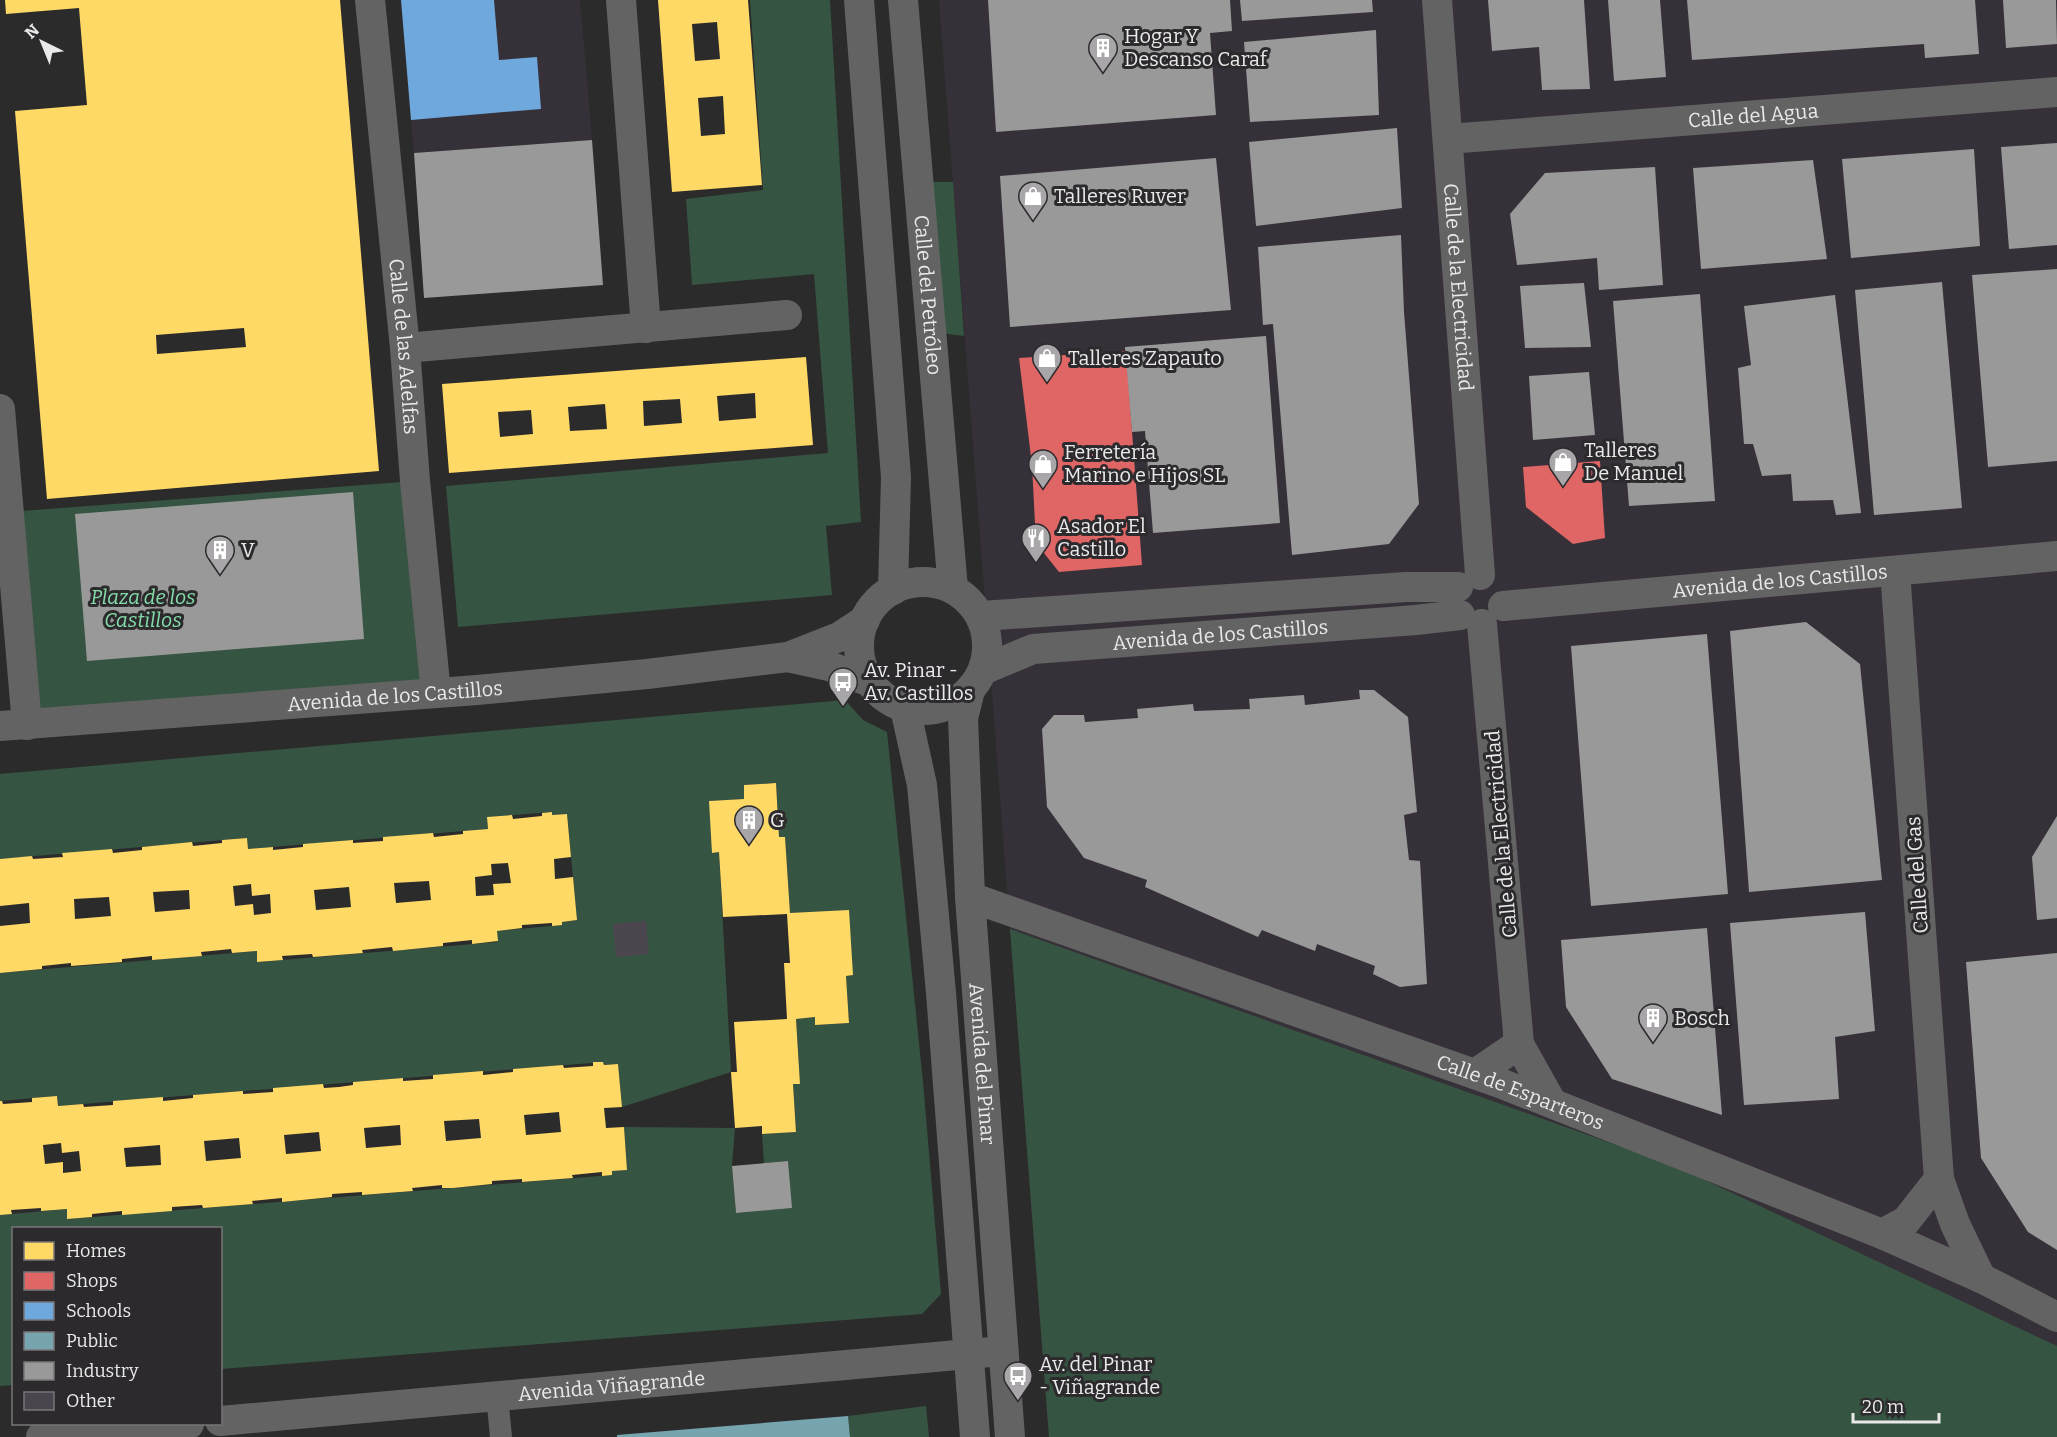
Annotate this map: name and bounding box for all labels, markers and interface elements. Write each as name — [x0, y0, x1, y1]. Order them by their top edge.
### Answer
north arrow — [12, 12, 72, 72]
text: N — [21, 20, 43, 43]
place label: Hogar Y Descanso Caraf — [1124, 24, 1269, 71]
building icon: Hogar Y Descanso Caraf — [1087, 32, 1119, 74]
street label: Calle del Agua — [1687, 98, 1819, 132]
shop icon: Talleres Ruver — [1017, 180, 1049, 222]
street label: Calle de la Electricidad — [1439, 182, 1478, 392]
place label: Talleres Ruver — [1054, 184, 1186, 208]
street label: Calle del Petróleo — [909, 214, 947, 376]
street label: Calle de las Adelfas — [384, 257, 423, 435]
shop icon: Talleres Zapauto — [1031, 342, 1063, 384]
place label: Talleres Zapauto — [1068, 346, 1222, 370]
place label: Talleres De Manuel — [1584, 438, 1684, 485]
place label: Ferretería Marino e Hijos SL — [1064, 440, 1225, 488]
shop icon: Talleres De Manuel — [1547, 446, 1579, 488]
shop icon: Ferretería Marino e Hijos SL — [1027, 448, 1059, 490]
place label: Asador El Castillo — [1057, 514, 1146, 561]
restaurant icon: Asador El Castillo — [1020, 522, 1052, 564]
building icon: V — [204, 534, 236, 576]
place label: V — [241, 538, 255, 562]
street label: Avenida de los Castillos — [1671, 559, 1889, 603]
park label: Plaza de los Castillos — [90, 585, 196, 632]
street label: Avenida de los Castillos — [1112, 615, 1329, 655]
place label: Av. Pinar - Av. Castillos — [864, 658, 973, 705]
bus stop icon: Av. Pinar - Av. Castillos — [827, 666, 859, 708]
street label: Avenida de los Castillos — [286, 676, 504, 716]
street label: Calle de la Electricidad — [1480, 729, 1522, 939]
building icon: G — [733, 804, 765, 846]
place label: G — [770, 808, 785, 832]
street label: Calle del Gas — [1901, 816, 1933, 934]
street label: Avenida del Pinar — [964, 982, 1000, 1146]
building icon: Bosch — [1637, 1002, 1669, 1044]
place label: Bosch — [1674, 1006, 1731, 1030]
street label: Calle de Esparteros — [1433, 1050, 1608, 1135]
legend — [12, 1227, 222, 1425]
text: Homes — [66, 1240, 126, 1262]
text: Shops — [66, 1270, 118, 1292]
text: Schools — [66, 1300, 131, 1322]
text: Public — [66, 1330, 118, 1352]
place label: Av. del Pinar - Viñagrande — [1039, 1352, 1160, 1399]
text: Industry — [66, 1360, 139, 1382]
bus stop icon: Av. del Pinar - Viñagrande — [1002, 1360, 1034, 1402]
street label: Avenida Viñagrande — [517, 1366, 706, 1406]
scale bar — [1853, 1386, 1938, 1424]
text: Other — [66, 1390, 115, 1412]
text: 20 m — [1862, 1396, 1904, 1418]

